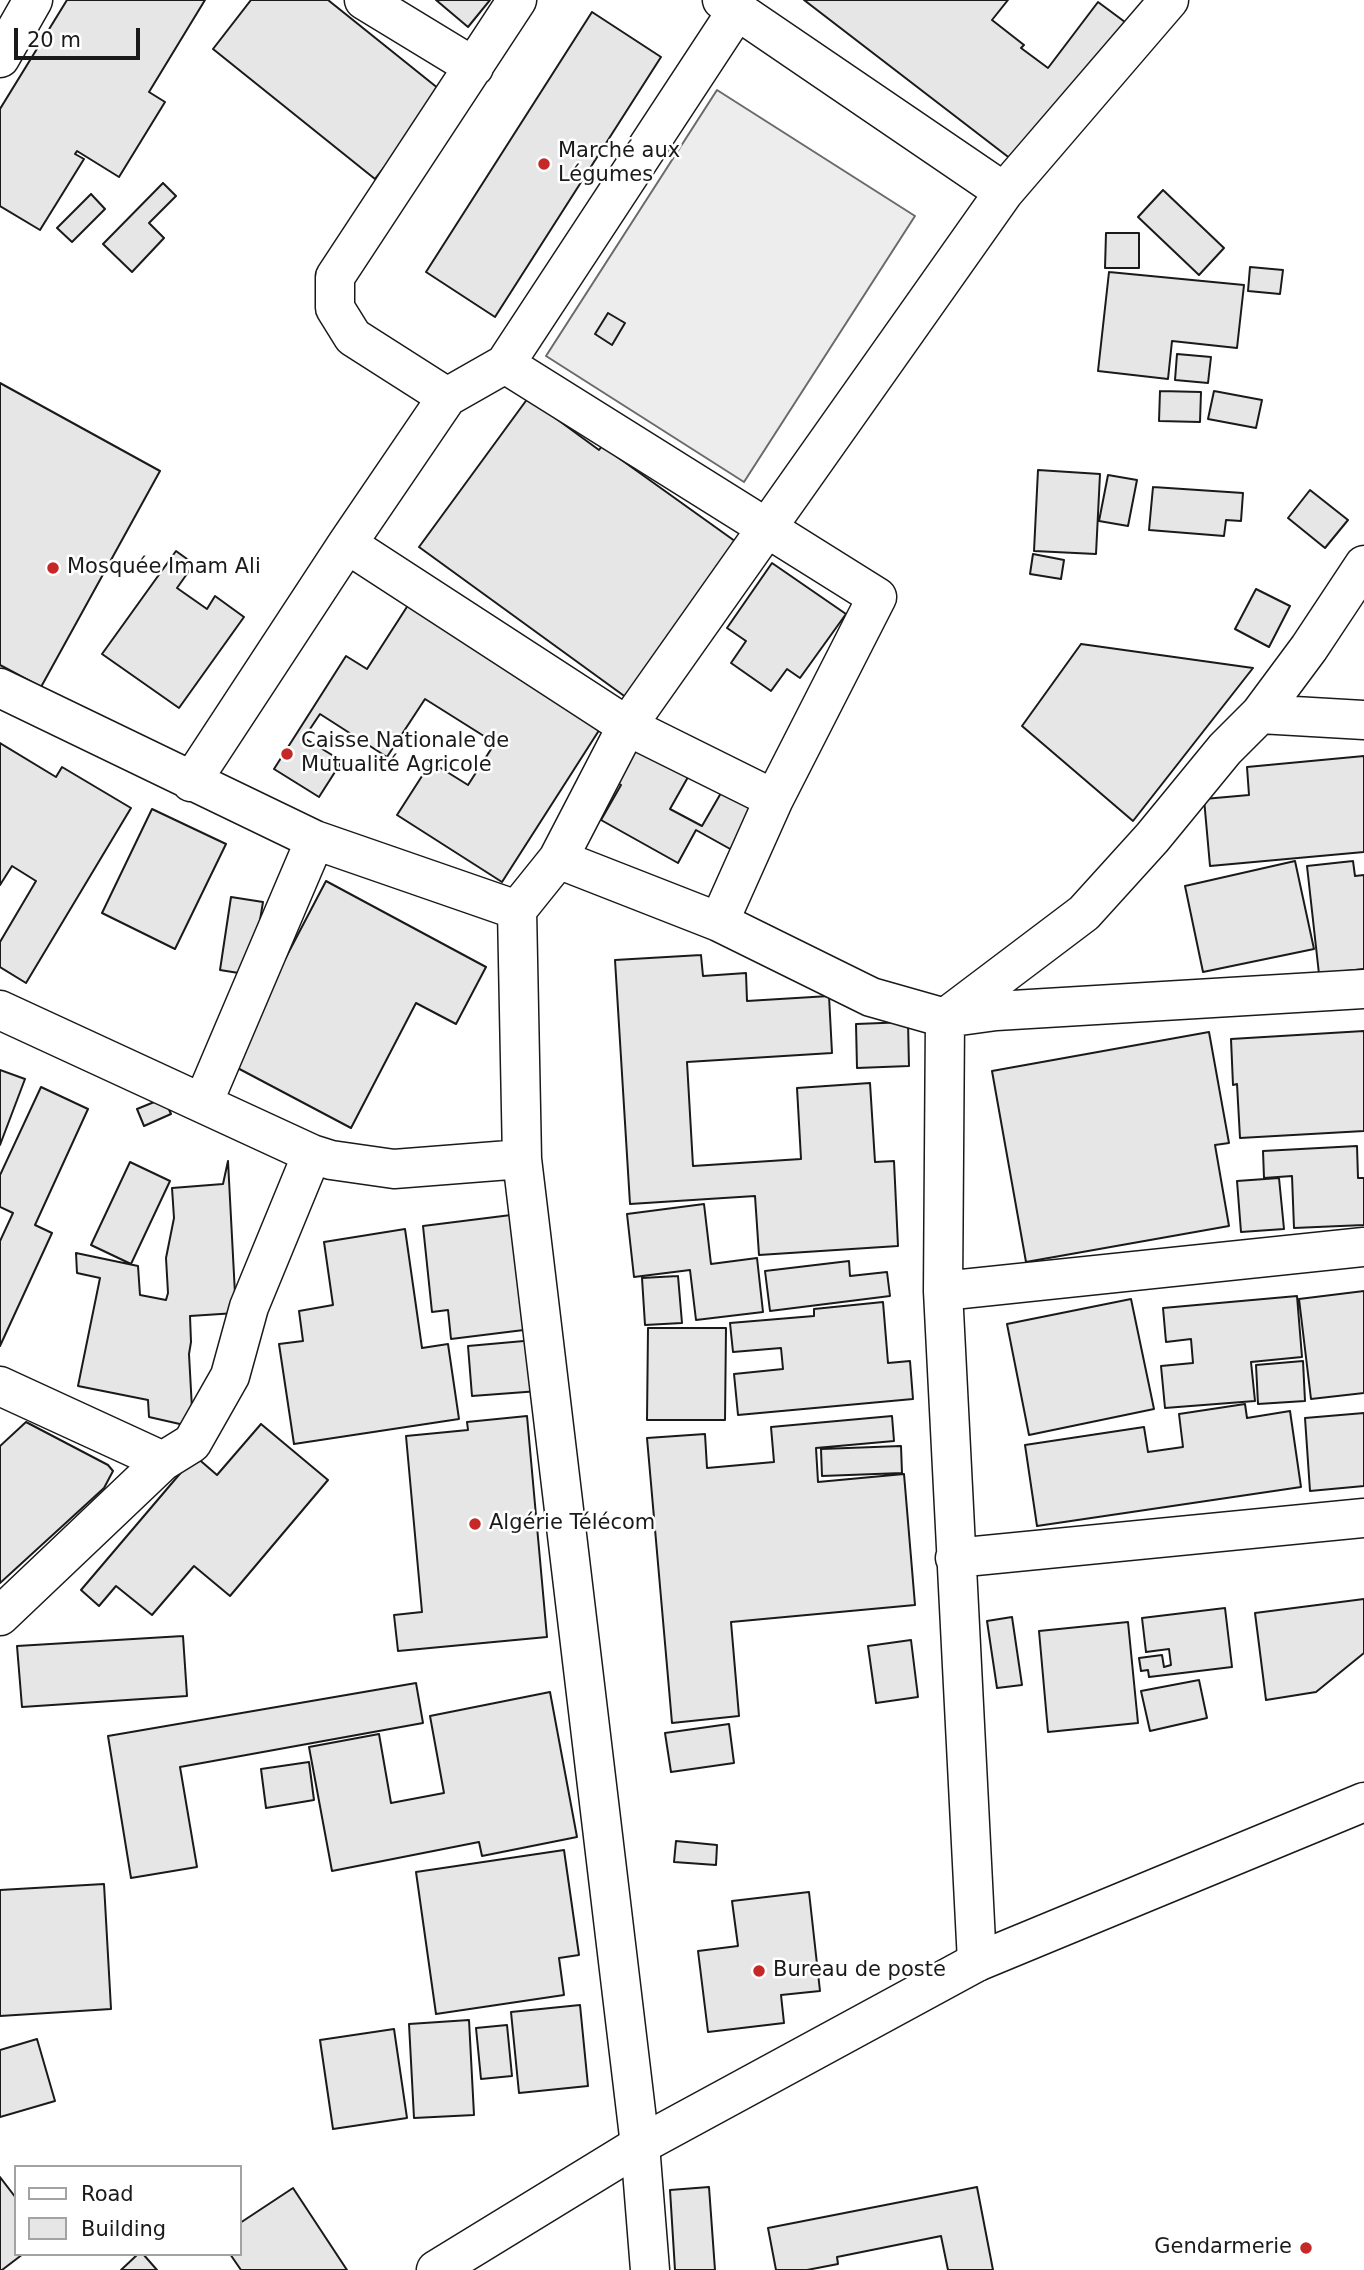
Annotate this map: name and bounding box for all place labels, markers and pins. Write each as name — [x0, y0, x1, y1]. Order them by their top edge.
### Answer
place label: Marché aux Légumes — [558, 139, 680, 189]
marker: Marché aux Légumes — [536, 156, 552, 172]
place label: Mosquée Imam Ali — [67, 555, 261, 581]
marker: Mosquée Imam Ali — [45, 560, 61, 576]
place label: Caisse Nationale de Mutualité Agricole — [301, 729, 509, 779]
marker: Caisse Nationale de Mutualité Agricole — [279, 746, 295, 762]
place label: Algérie Télécom — [489, 1511, 655, 1537]
marker: Algérie Télécom — [467, 1516, 483, 1532]
place label: Bureau de poste — [773, 1958, 946, 1984]
marker: Bureau de poste — [751, 1963, 767, 1979]
place label: Gendarmerie — [1154, 2235, 1292, 2261]
marker: Gendarmerie — [1298, 2240, 1314, 2256]

